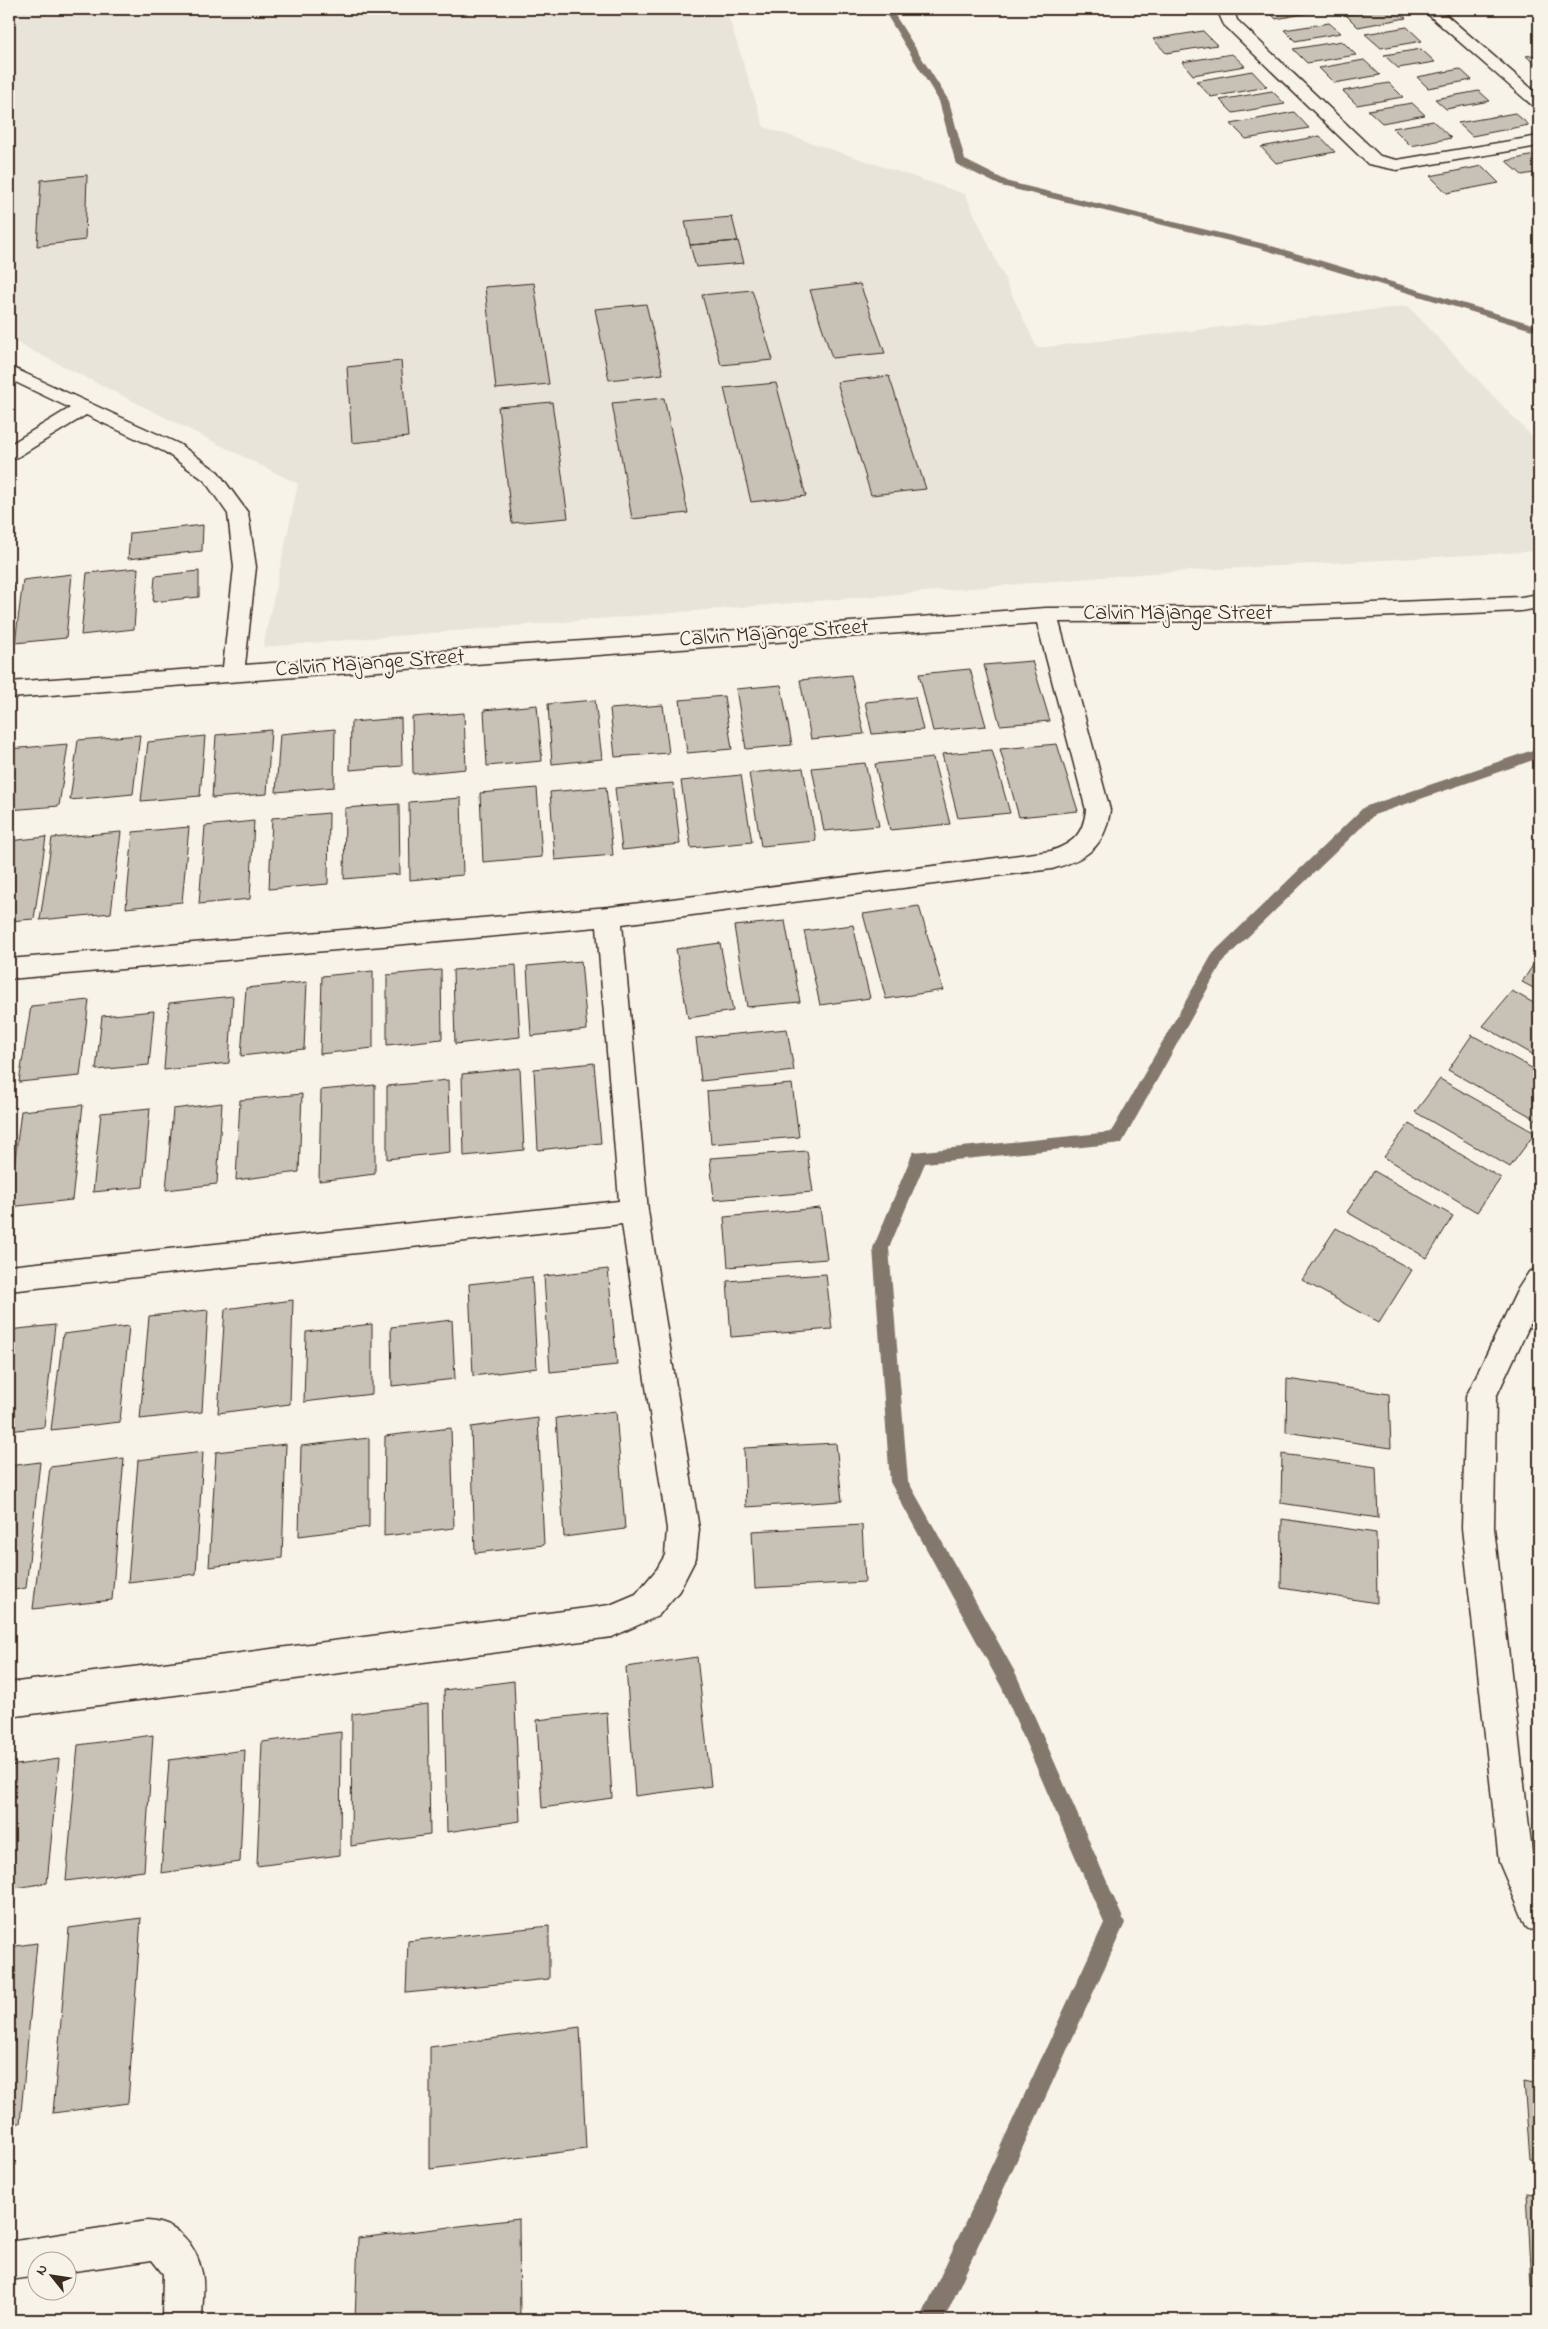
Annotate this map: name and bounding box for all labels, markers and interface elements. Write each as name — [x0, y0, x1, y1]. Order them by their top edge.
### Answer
street label: Calvin Majange Street — [1083, 598, 1273, 631]
street label: Calvin Majange Street — [678, 611, 870, 658]
street label: Calvin Majange Street — [274, 641, 466, 688]
north arrow — [28, 2252, 78, 2302]
text: N — [31, 2261, 53, 2280]

